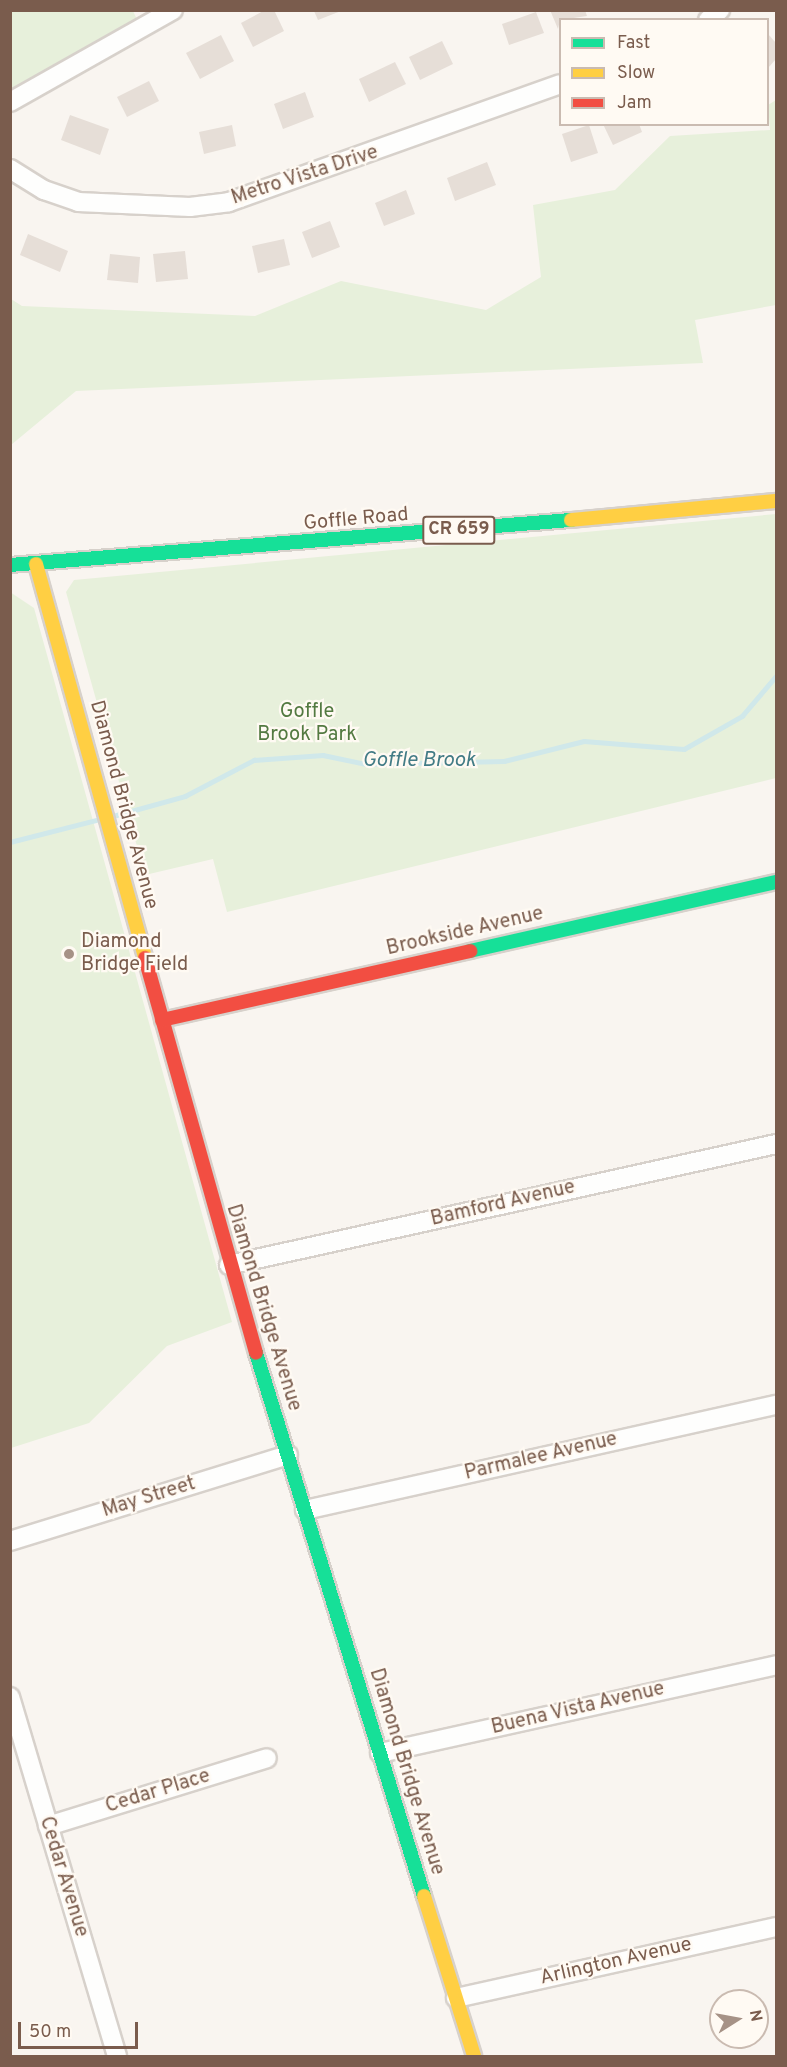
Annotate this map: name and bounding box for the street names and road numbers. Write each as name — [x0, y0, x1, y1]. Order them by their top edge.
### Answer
street label: Metro Vista Drive — [228, 141, 382, 211]
street label: Goffle Road — [302, 503, 410, 537]
road number: CR 659 — [422, 515, 496, 545]
street label: Diamond Bridge Avenue — [83, 698, 163, 912]
street label: Brookside Avenue — [384, 902, 546, 962]
street label: Bamford Avenue — [428, 1176, 578, 1232]
street label: Diamond Bridge Avenue — [220, 1201, 306, 1415]
street label: Parmalee Avenue — [462, 1428, 620, 1486]
street label: May Street — [99, 1472, 199, 1524]
street label: Diamond Bridge Avenue — [363, 1665, 449, 1879]
street label: Buena Vista Avenue — [488, 1677, 668, 1741]
street label: Cedar Place — [103, 1765, 213, 1819]
street label: Cedar Avenue — [33, 1813, 93, 1941]
street label: Arlington Avenue — [537, 1933, 695, 1991]

